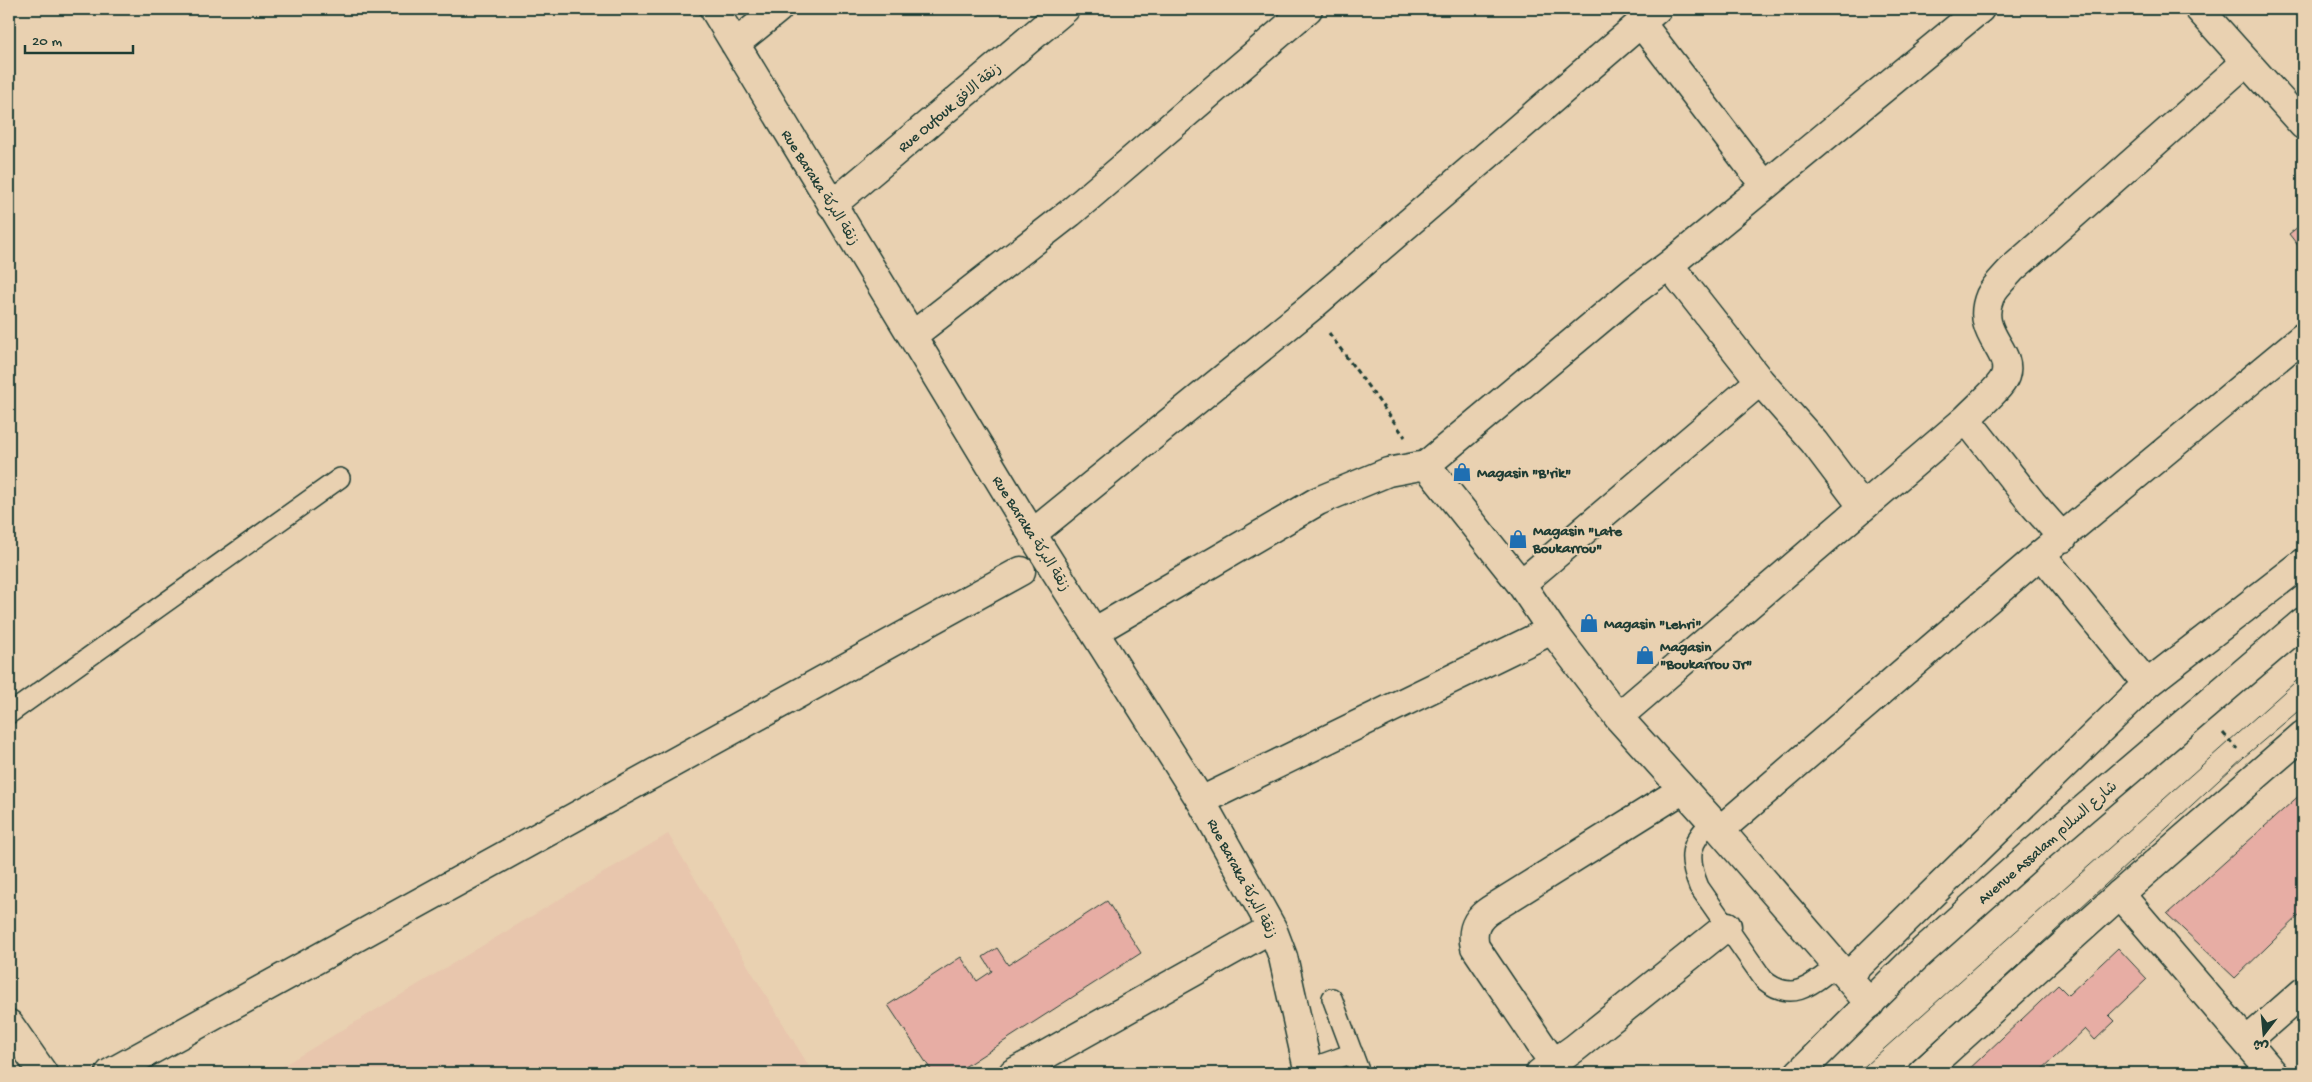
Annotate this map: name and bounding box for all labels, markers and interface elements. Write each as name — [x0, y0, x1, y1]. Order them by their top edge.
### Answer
scale bar — [25, 22, 132, 54]
text: 20 m — [32, 33, 62, 51]
street label: Rue Oufouk زنقة الافق — [895, 60, 1006, 157]
street label: Rue Baraka زنقة البركة — [776, 127, 862, 249]
shop icon: Magasin "B'rik" — [1451, 461, 1473, 483]
place label: Magasin "B'rik" — [1477, 465, 1571, 483]
street label: Rue Baraka زنقة البركة — [987, 473, 1073, 595]
place label: Magasin "Late Boukarrou" — [1532, 523, 1623, 558]
shop icon: Magasin "Late Boukarrou" — [1507, 528, 1529, 550]
shop icon: Magasin "Lehri" — [1578, 612, 1600, 634]
place label: Magasin "Lehri" — [1604, 616, 1701, 634]
place label: Magasin "Boukarrou Jr" — [1660, 639, 1752, 674]
shop icon: Magasin "Boukarrou Jr" — [1634, 644, 1656, 666]
street label: Avenue Assalam شارع السلام — [1975, 778, 2122, 909]
street label: Rue Baraka زنقة البركة — [1202, 816, 1280, 942]
north arrow — [2240, 1010, 2290, 1060]
text: ش — [2251, 1034, 2271, 1054]

